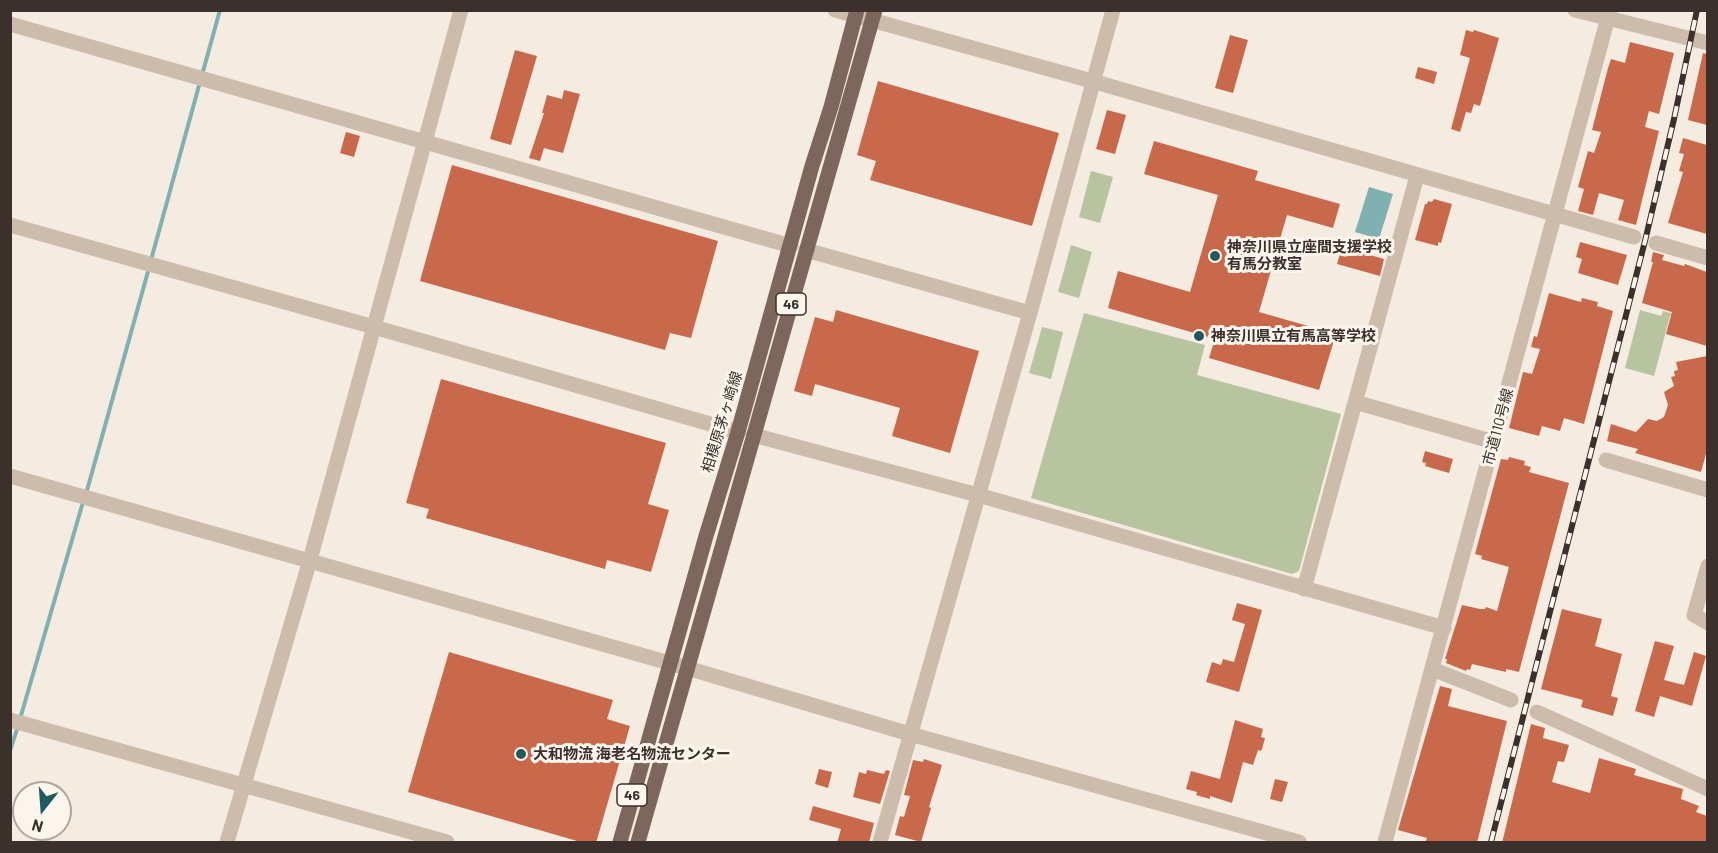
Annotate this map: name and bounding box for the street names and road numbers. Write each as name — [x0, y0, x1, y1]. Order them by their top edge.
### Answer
road number: 46 — [776, 293, 806, 315]
street label: 相模原茅ヶ崎線 — [698, 369, 746, 475]
street label: 市道110号線 — [1479, 387, 1517, 467]
road number: 46 — [617, 784, 647, 806]

